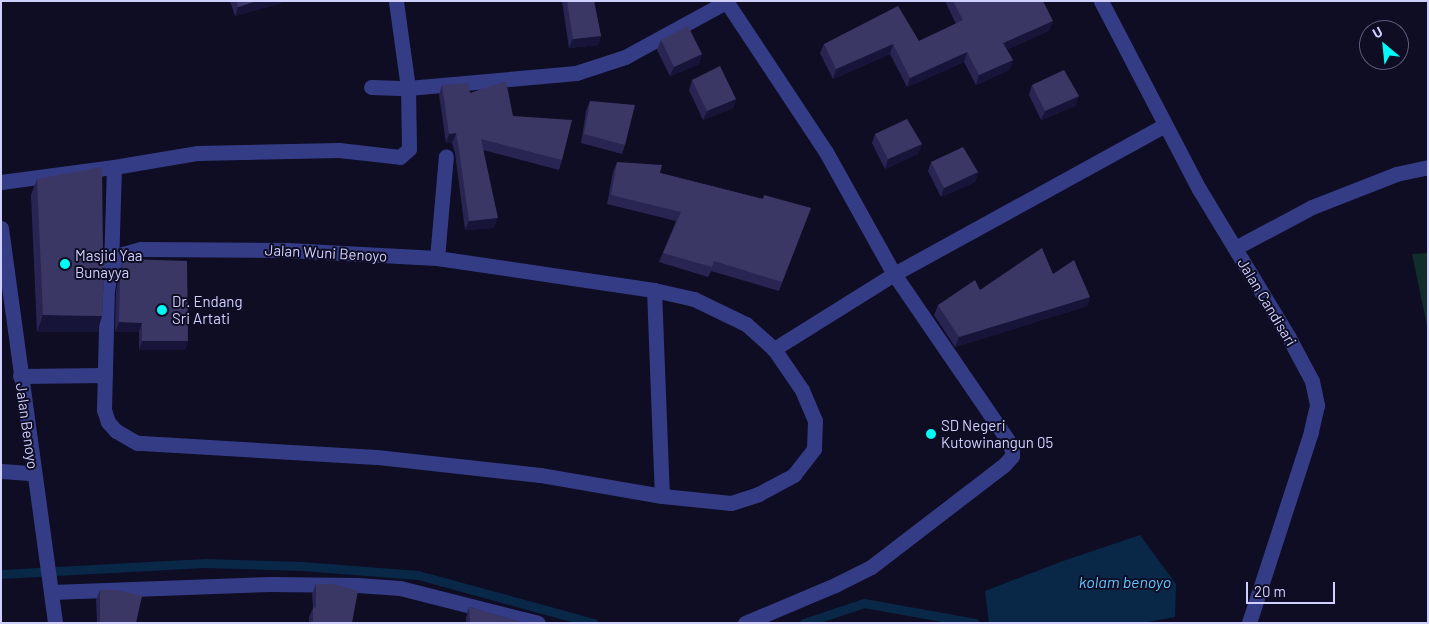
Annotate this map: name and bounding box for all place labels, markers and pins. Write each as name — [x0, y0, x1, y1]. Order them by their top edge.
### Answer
place label: Masjid Yaa Bunayya — [75, 246, 142, 281]
marker: Masjid Yaa Bunayya — [59, 258, 71, 270]
place label: Dr. Endang Sri Artati — [172, 292, 242, 327]
marker: Dr. Endang Sri Artati — [156, 304, 168, 316]
place label: SD Negeri Kutowinangun 05 — [941, 416, 1053, 451]
marker: SD Negeri Kutowinangun 05 — [925, 428, 937, 440]

